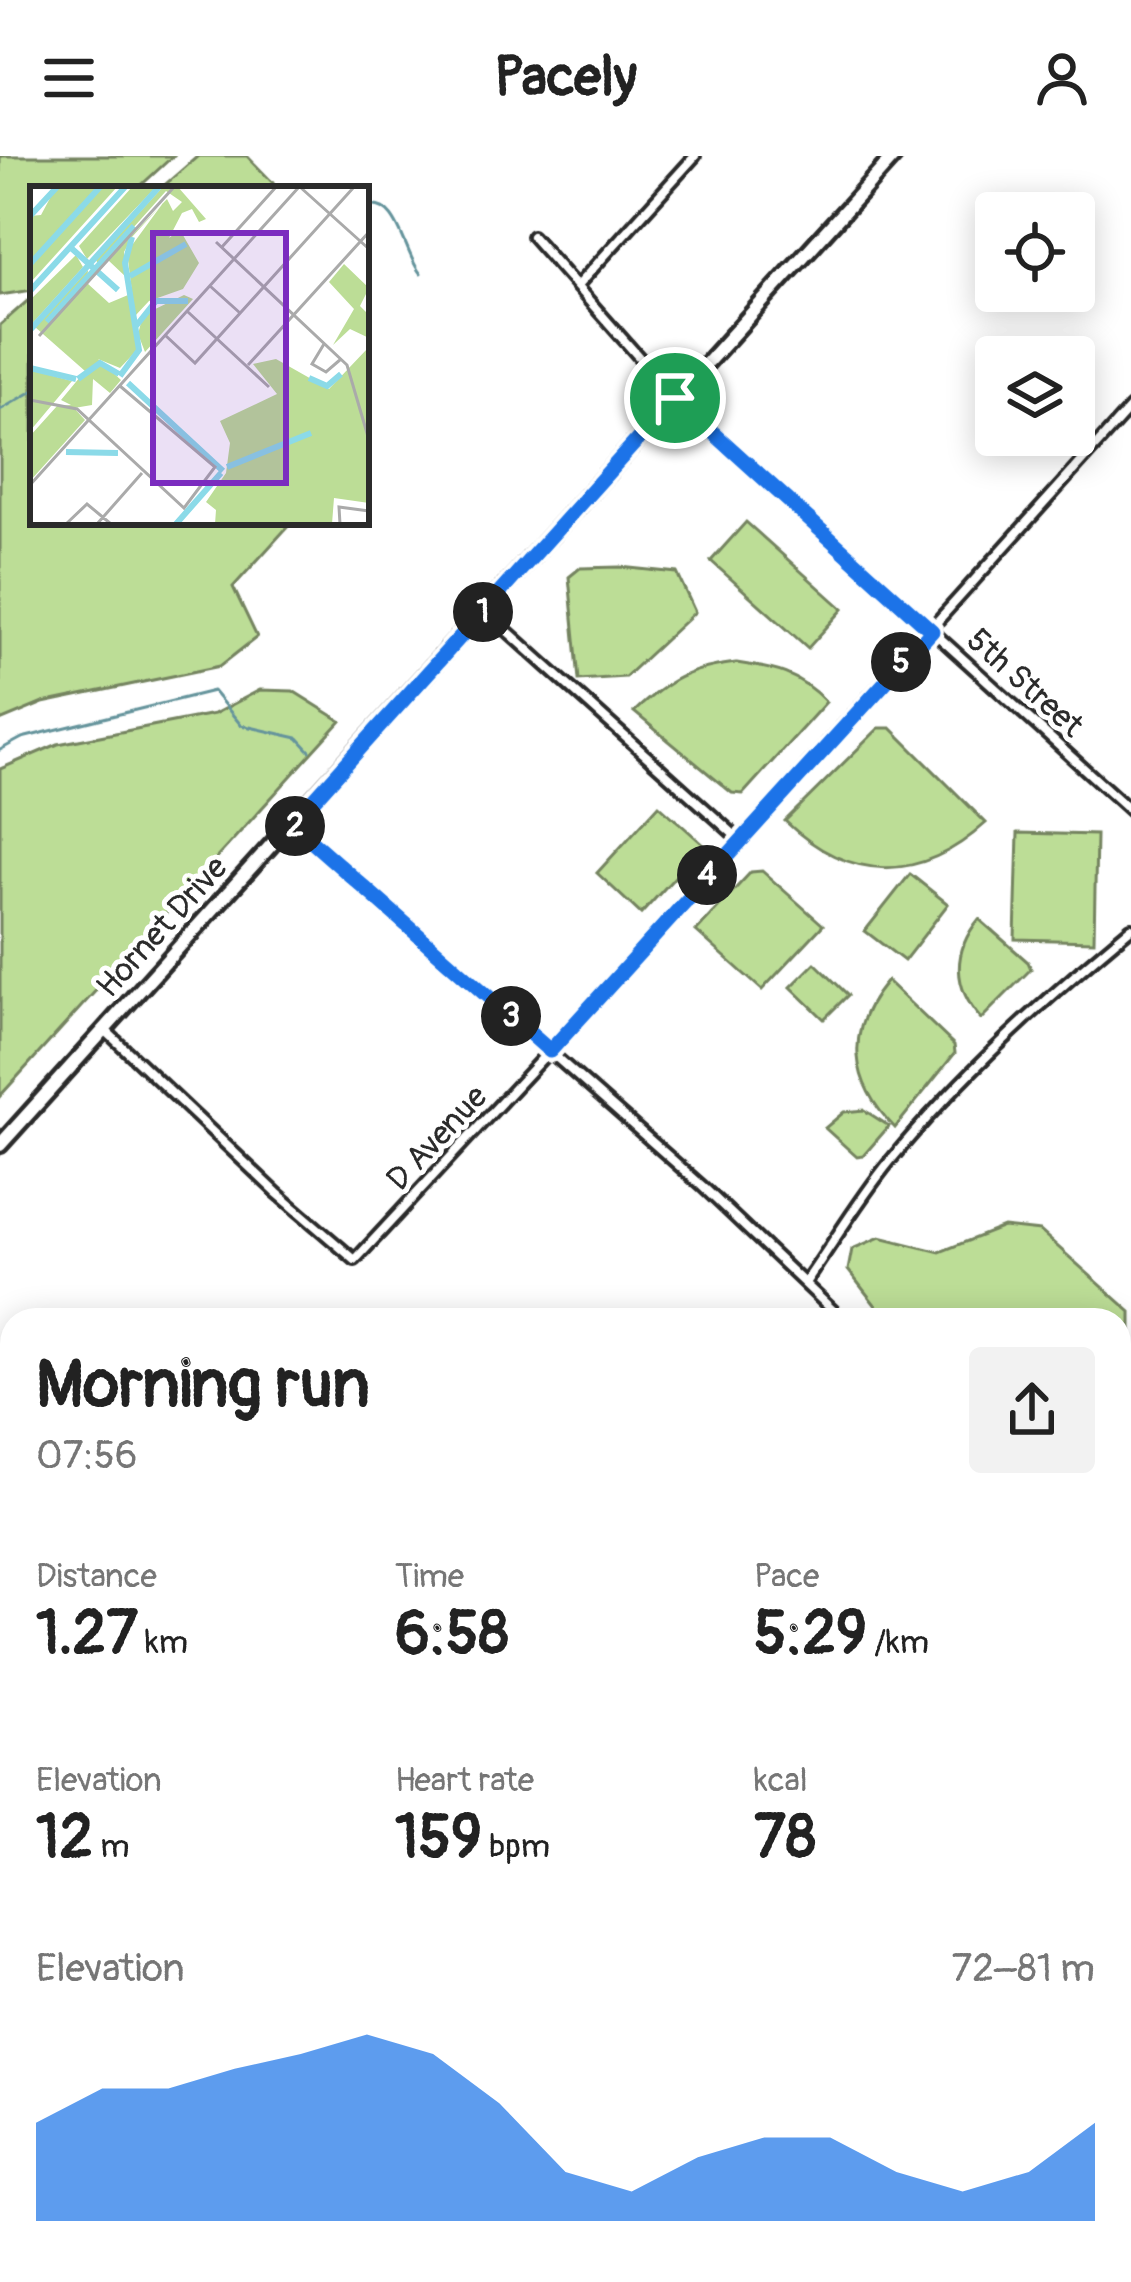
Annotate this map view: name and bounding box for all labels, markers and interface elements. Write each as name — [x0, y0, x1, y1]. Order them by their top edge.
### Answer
text: Pacely — [494, 44, 637, 112]
icon: menu — [36, 45, 102, 111]
icon: person — [1029, 45, 1095, 111]
inset map — [30, 186, 369, 525]
map controls — [975, 192, 1095, 456]
button: locate — [975, 192, 1095, 312]
button: layers — [975, 336, 1095, 456]
pin — [624, 347, 726, 449]
icon: arrive — [642, 365, 708, 431]
pin: 1 — [453, 582, 513, 642]
text: 1 — [477, 591, 489, 632]
street label: 5th Street — [958, 620, 1092, 747]
pin: 5 — [871, 632, 931, 692]
text: 5 — [892, 641, 910, 682]
pin: 2 — [265, 796, 325, 856]
text: 2 — [286, 805, 304, 846]
pin: 4 — [677, 845, 737, 905]
street label: Hornet Drive — [88, 848, 236, 1006]
text: 4 — [697, 854, 717, 895]
pin: 3 — [481, 986, 541, 1046]
text: 3 — [502, 995, 520, 1036]
street label: D Avenue — [378, 1077, 496, 1199]
text: Morning run — [36, 1344, 370, 1427]
button: share — [969, 1347, 1095, 1473]
text: 07:56 — [36, 1431, 138, 1480]
text: Distance — [36, 1556, 157, 1597]
text: Time — [395, 1556, 464, 1597]
text: Pace — [754, 1556, 819, 1597]
text: 1.27 — [36, 1597, 138, 1672]
text: 6:58 — [395, 1597, 509, 1672]
text: 5:29 — [754, 1597, 867, 1672]
text: km — [138, 1622, 188, 1663]
text: /km — [867, 1622, 929, 1663]
text: Elevation — [36, 1760, 162, 1801]
text: Heart rate — [395, 1760, 534, 1801]
text: kcal — [754, 1760, 808, 1801]
text: 12 — [36, 1801, 93, 1876]
text: 159 — [395, 1801, 482, 1876]
text: 78 — [754, 1801, 816, 1876]
text: m — [93, 1826, 129, 1867]
text: bpm — [482, 1826, 550, 1867]
text: Elevation — [36, 1944, 185, 1993]
text: 72–81 m — [952, 1944, 1095, 1993]

